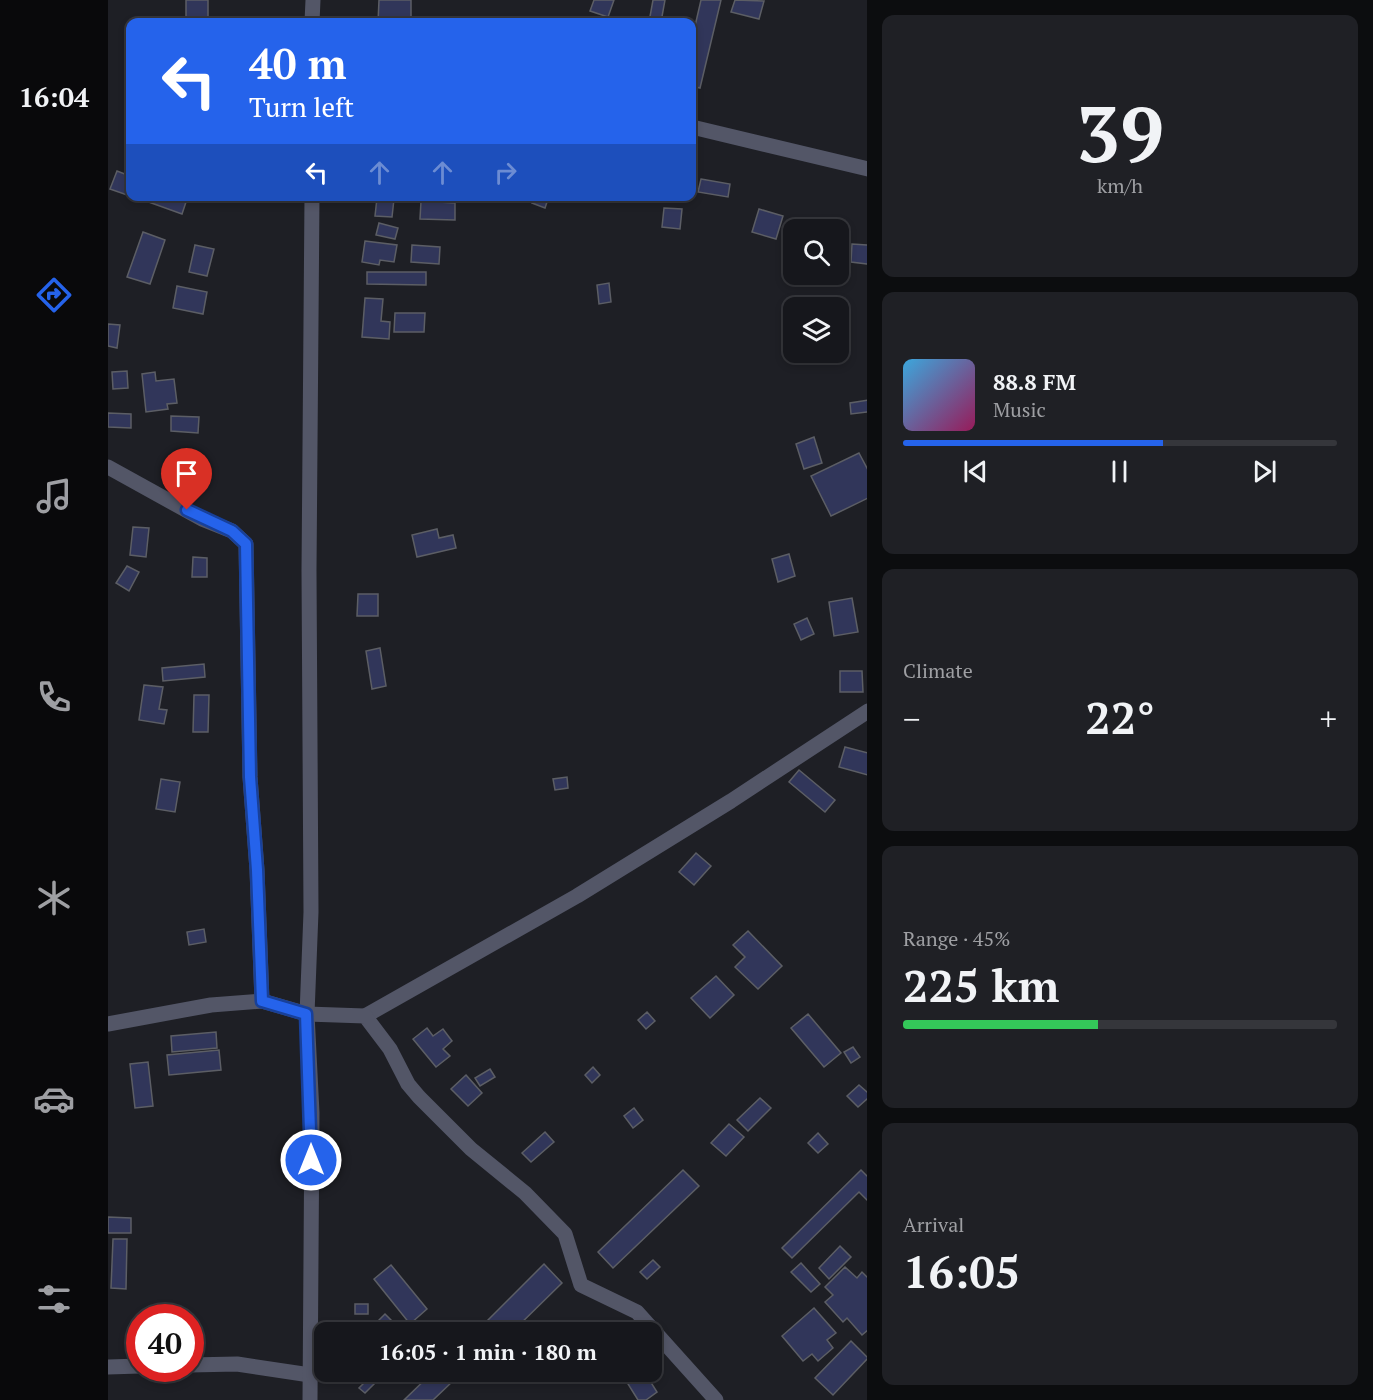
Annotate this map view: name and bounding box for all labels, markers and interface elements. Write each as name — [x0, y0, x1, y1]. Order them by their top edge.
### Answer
text: 40 m — [249, 35, 347, 91]
icon: left — [150, 42, 228, 120]
text: 16:04 — [19, 79, 89, 115]
text: 39 — [1076, 81, 1164, 184]
text: Turn left — [249, 89, 354, 125]
icon: left — [300, 156, 333, 189]
icon: ahead — [363, 156, 396, 189]
icon: ahead — [426, 156, 459, 189]
icon: right — [489, 156, 522, 189]
text: km/h — [1097, 172, 1143, 199]
map controls — [783, 219, 849, 363]
button: search — [783, 219, 849, 285]
icon: directions — [33, 274, 75, 316]
button: layers — [783, 297, 849, 363]
text: 88.8 FM — [993, 367, 1076, 396]
text: Music — [993, 396, 1046, 423]
pin — [161, 448, 212, 510]
icon: previous — [959, 455, 992, 488]
icon: pause — [1103, 455, 1136, 488]
icon: next — [1248, 455, 1281, 488]
icon: arrive — [170, 457, 203, 490]
icon: music — [33, 475, 75, 517]
text: Climate — [903, 657, 973, 684]
icon: phone — [33, 676, 75, 718]
text: 22° — [1085, 687, 1155, 747]
text: − — [903, 697, 921, 740]
text: + — [1319, 697, 1337, 740]
icon: climate — [33, 877, 75, 919]
text: Range · 45% — [903, 925, 1010, 952]
text: 225 km — [903, 955, 1059, 1015]
icon: car — [33, 1078, 75, 1120]
position arrow — [279, 1128, 343, 1192]
text: Arrival — [903, 1211, 964, 1238]
text: 16:05 — [903, 1241, 1020, 1301]
icon: filters — [33, 1278, 75, 1320]
speed limit sign: 40 — [126, 1304, 204, 1382]
text: 16:05 · 1 min · 180 m — [379, 1337, 597, 1366]

